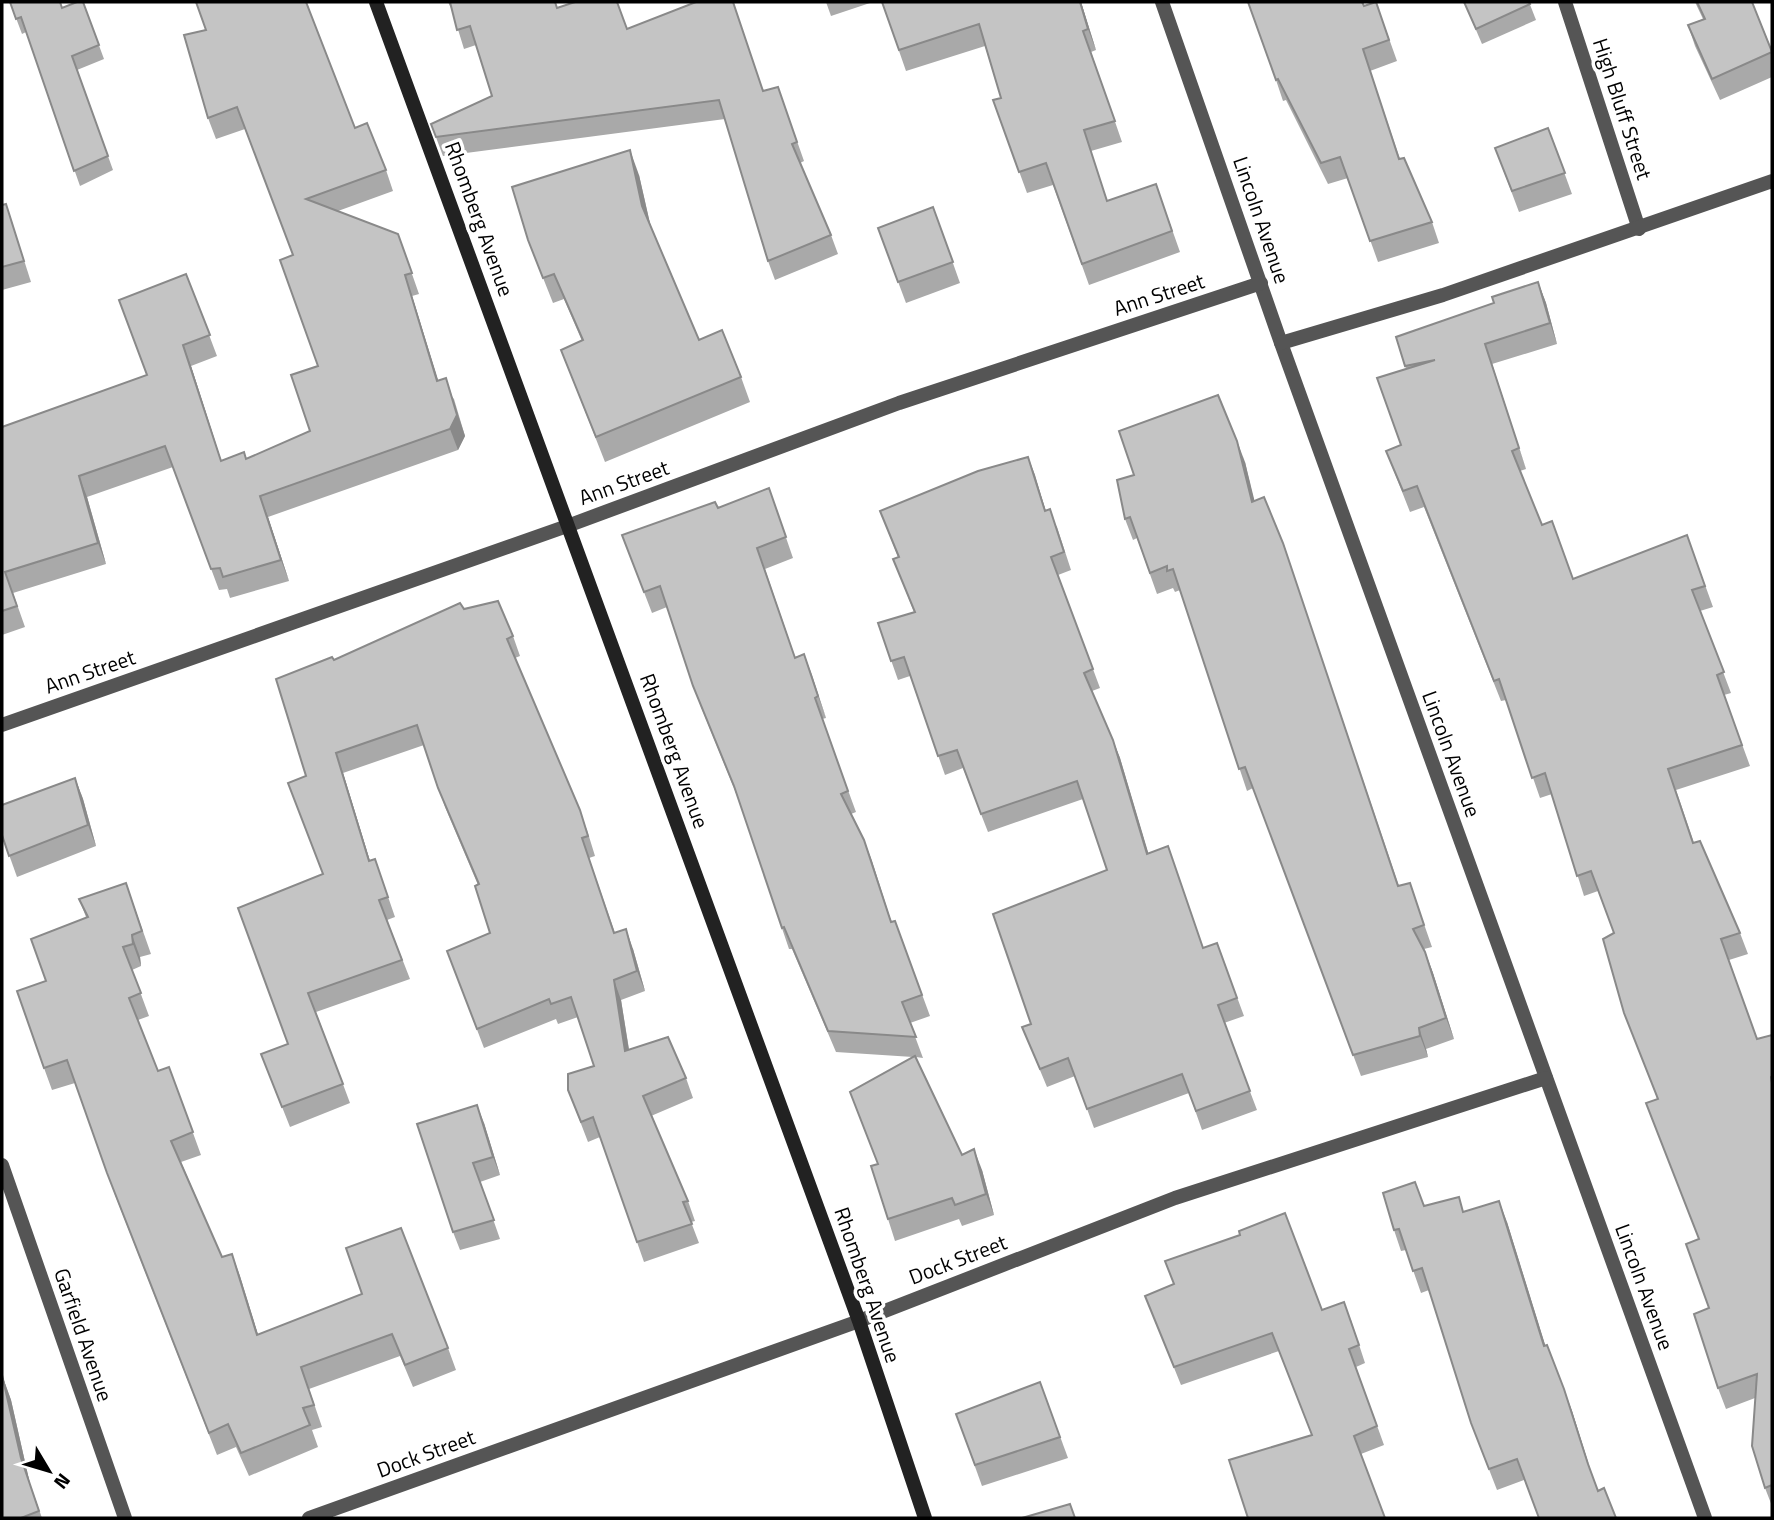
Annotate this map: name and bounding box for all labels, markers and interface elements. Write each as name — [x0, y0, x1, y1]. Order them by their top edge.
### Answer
street label: High Bluff Street — [1585, 34, 1661, 184]
street label: Rhomberg Avenue — [437, 137, 523, 301]
street label: Lincoln Avenue — [1225, 152, 1299, 288]
street label: Ann Street — [1109, 264, 1209, 324]
street label: Ann Street — [574, 451, 674, 513]
street label: Ann Street — [40, 640, 140, 701]
street label: Rhomberg Avenue — [632, 669, 718, 833]
street label: Lincoln Avenue — [1414, 686, 1490, 821]
street label: Rhomberg Avenue — [826, 1203, 910, 1367]
street label: Lincoln Avenue — [1607, 1219, 1683, 1354]
street label: Dock Street — [904, 1226, 1012, 1292]
street label: Garfield Avenue — [46, 1264, 122, 1406]
street label: Dock Street — [372, 1420, 480, 1486]
north arrow — [14, 1436, 84, 1506]
text: N — [47, 1468, 78, 1496]

